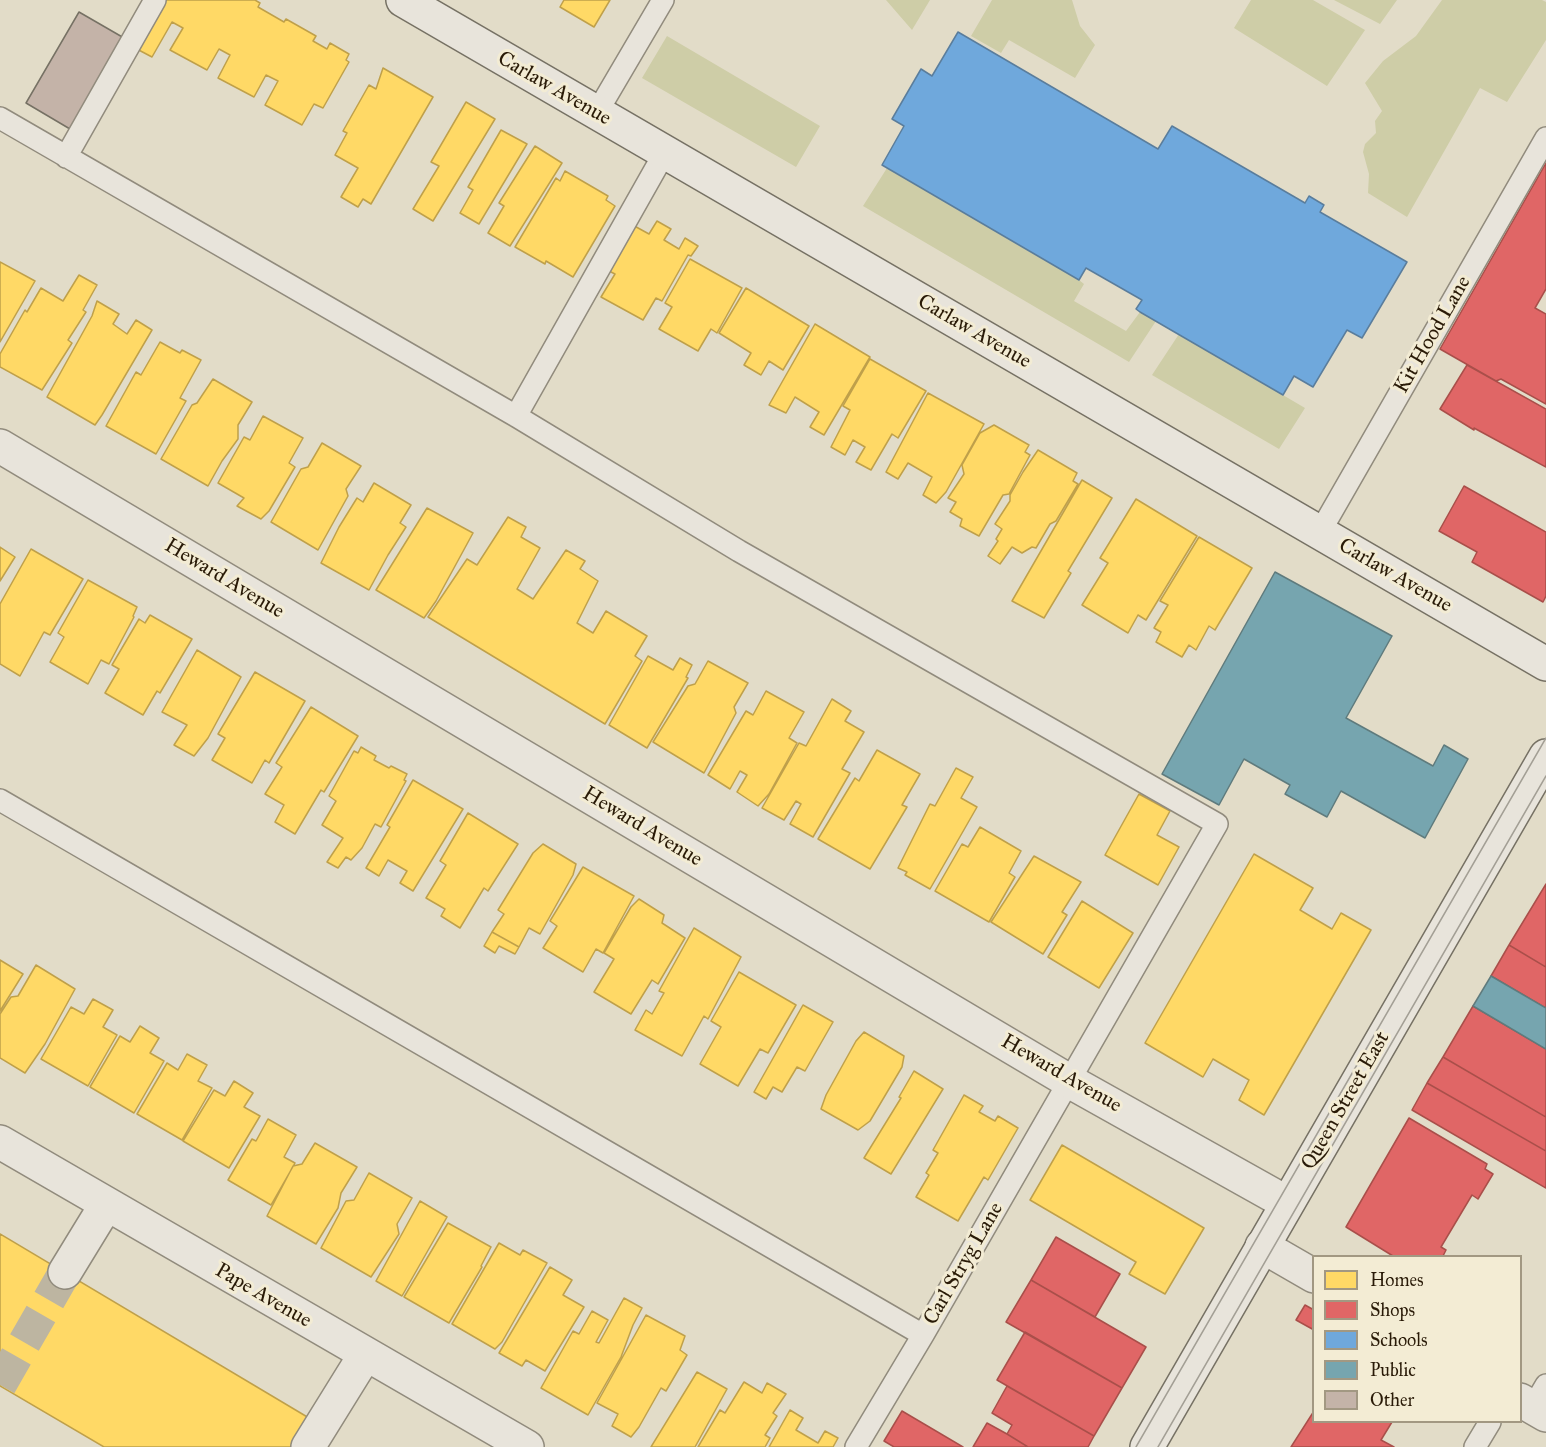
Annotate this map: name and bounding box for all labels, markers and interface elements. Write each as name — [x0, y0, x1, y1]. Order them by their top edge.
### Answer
street label: Carlaw Avenue — [493, 46, 615, 132]
street label: Kit Hood Lane — [1389, 272, 1477, 398]
street label: Carlaw Avenue — [913, 289, 1035, 375]
street label: Heward Avenue — [160, 533, 288, 625]
street label: Carlaw Avenue — [1334, 533, 1456, 619]
street label: Heward Avenue — [578, 781, 706, 873]
street label: Queen Street East — [1296, 1028, 1396, 1174]
street label: Heward Avenue — [996, 1029, 1126, 1119]
street label: Carl Stryg Lane — [919, 1198, 1009, 1330]
legend — [1312, 1255, 1522, 1423]
street label: Pape Avenue — [210, 1258, 316, 1334]
text: Homes — [1370, 1269, 1424, 1291]
text: Shops — [1370, 1299, 1415, 1321]
text: Schools — [1370, 1329, 1428, 1351]
text: Public — [1370, 1359, 1416, 1381]
text: Other — [1370, 1389, 1414, 1411]

